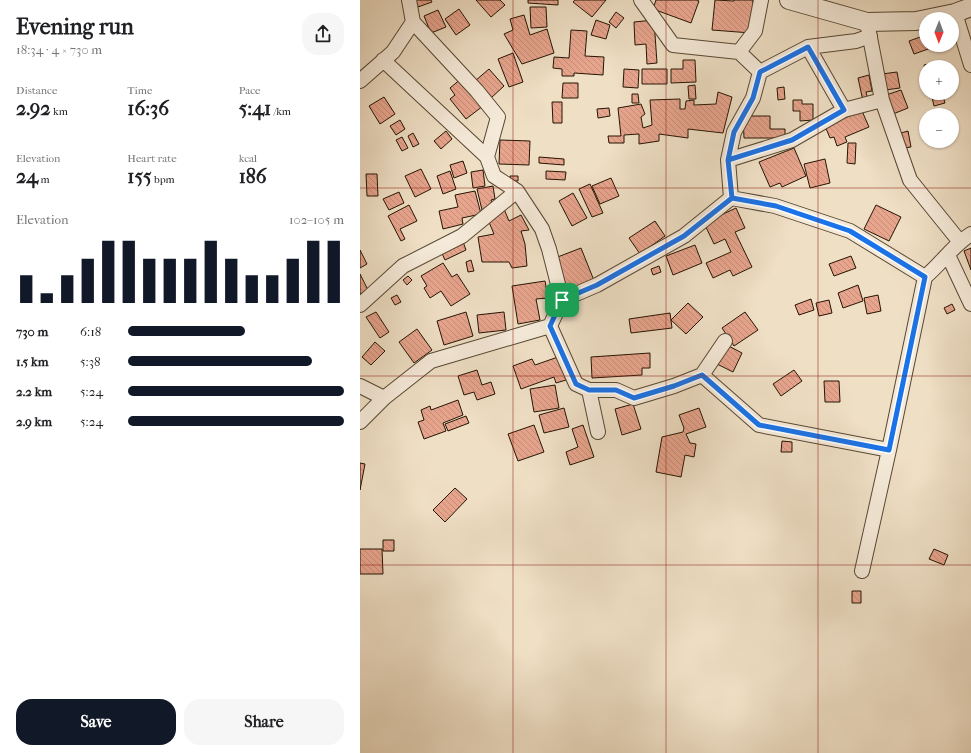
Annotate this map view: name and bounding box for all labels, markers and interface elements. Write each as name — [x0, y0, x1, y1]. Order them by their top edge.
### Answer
north arrow — [919, 12, 959, 52]
map controls — [919, 12, 959, 148]
button: share — [302, 13, 344, 55]
text: Evening run — [16, 14, 134, 40]
text: 18:34 · 4 × 730 m — [16, 42, 102, 57]
button: + — [919, 60, 959, 100]
text: Distance — [16, 84, 57, 97]
text: Time — [127, 84, 152, 97]
text: Pace — [239, 84, 261, 97]
text: 2.92 — [16, 97, 51, 120]
text: 16:36 — [127, 97, 169, 120]
text: 5:41 — [239, 97, 271, 120]
text: km — [51, 105, 68, 118]
text: /km — [271, 105, 291, 118]
button: − — [919, 108, 959, 148]
text: Elevation — [16, 152, 60, 165]
text: Heart rate — [127, 152, 177, 165]
text: kcal — [239, 152, 257, 165]
text: 24 — [16, 165, 38, 188]
text: 155 — [127, 165, 152, 188]
text: 186 — [239, 165, 267, 188]
text: m — [38, 173, 50, 186]
text: bpm — [152, 173, 175, 186]
text: Elevation — [16, 212, 69, 227]
text: 102–105 m — [289, 212, 344, 227]
pin — [545, 283, 579, 317]
icon: arrive — [551, 289, 573, 311]
text: 730 m — [16, 324, 48, 339]
text: 6:18 — [80, 324, 101, 339]
text: 1.5 km — [16, 354, 49, 369]
text: 5:38 — [80, 354, 101, 369]
text: 2.2 km — [16, 384, 52, 399]
text: 5:24 — [80, 384, 103, 399]
text: 2.9 km — [16, 414, 52, 429]
text: 5:24 — [80, 414, 103, 429]
button: Save — [16, 699, 176, 745]
button: Share — [184, 699, 344, 745]

